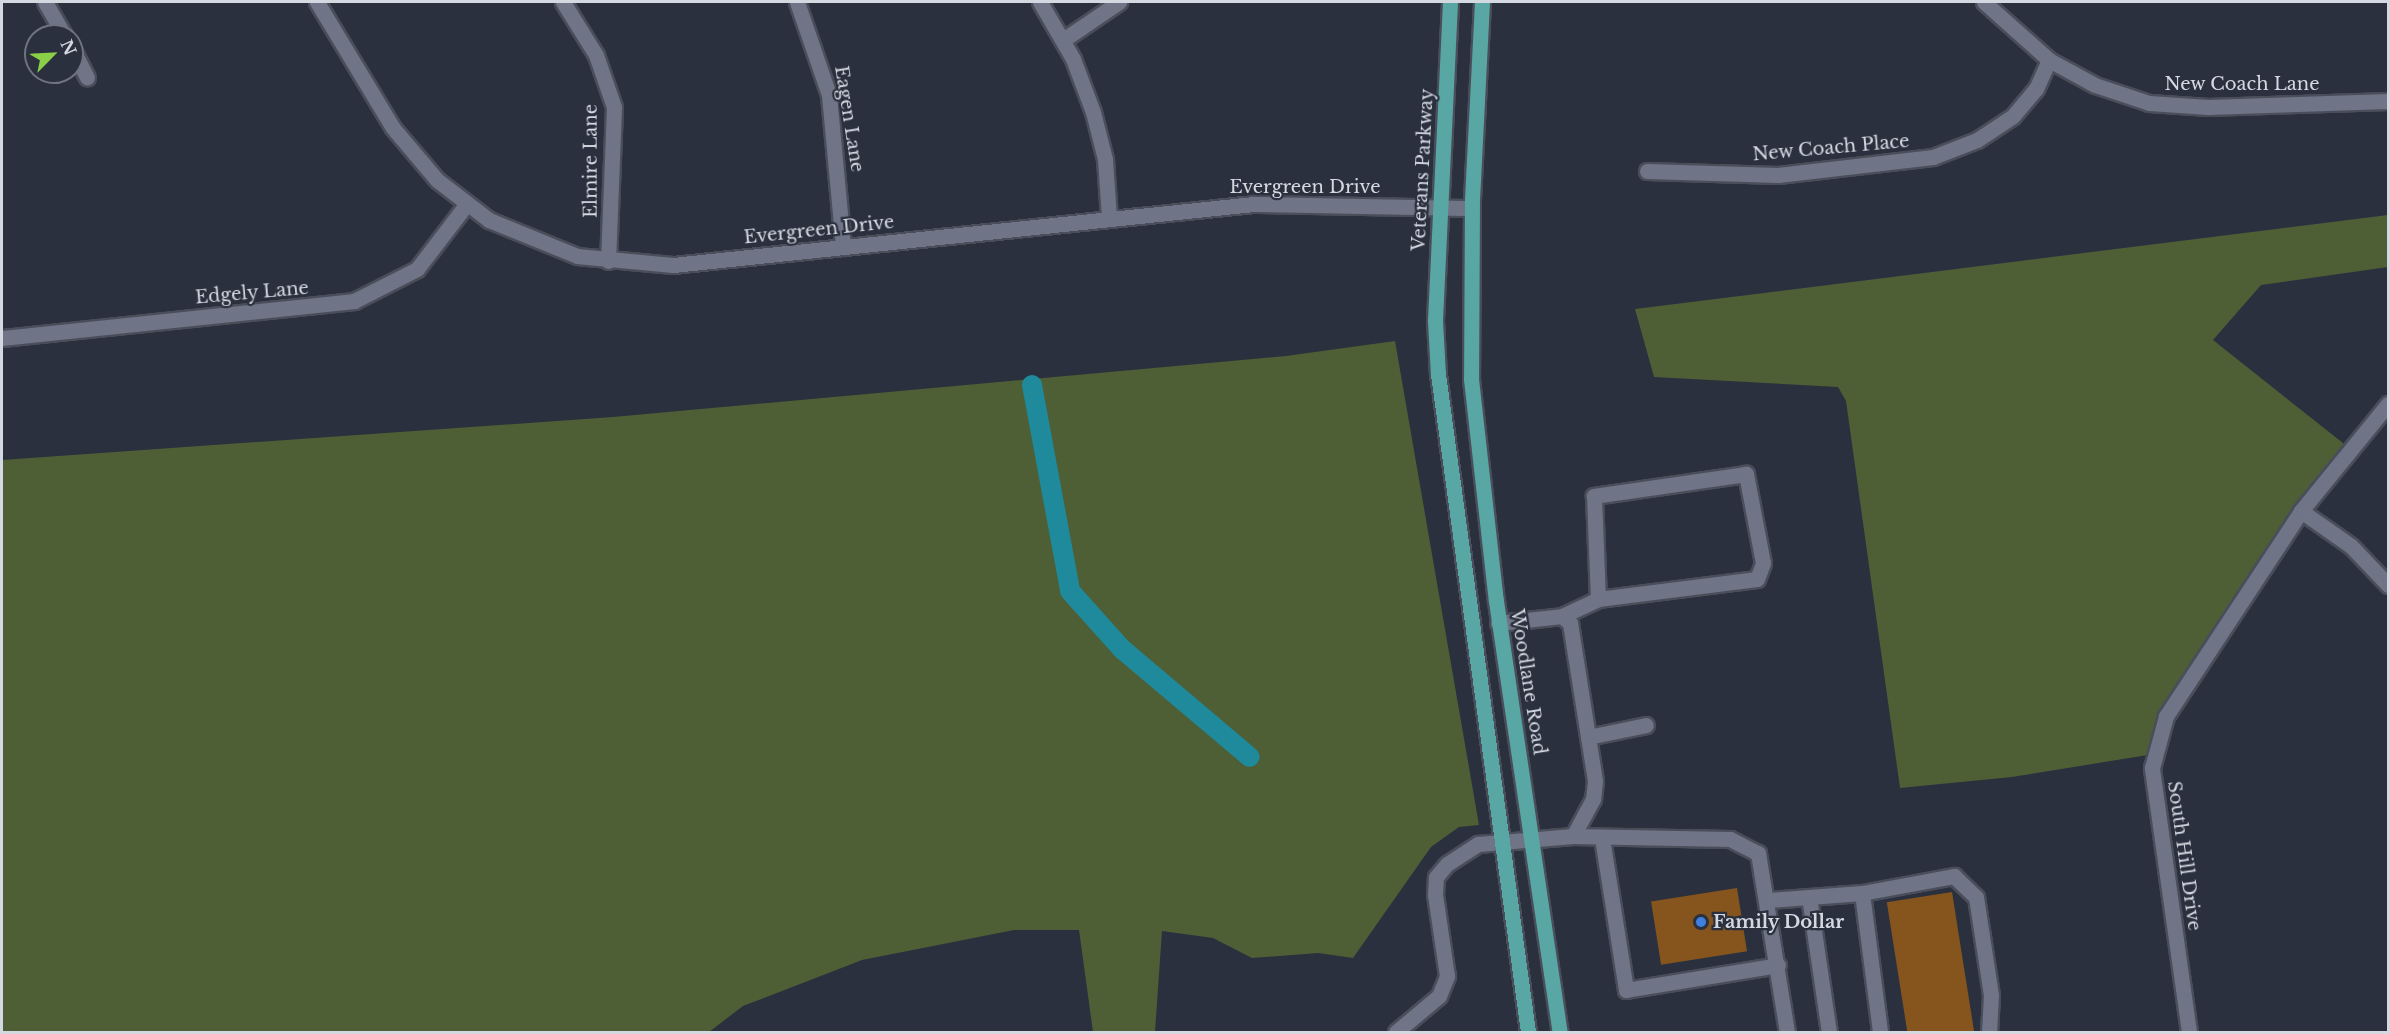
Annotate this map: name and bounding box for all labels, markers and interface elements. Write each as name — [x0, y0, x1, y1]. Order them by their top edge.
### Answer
north arrow — [24, 24, 84, 84]
text: N — [56, 37, 81, 58]
street label: Eagen Lane — [830, 64, 868, 174]
street label: New Coach Lane — [2164, 73, 2320, 95]
street label: Veterans Parkway — [1408, 88, 1438, 252]
street label: Elmire Lane — [580, 104, 602, 218]
street label: New Coach Place — [1751, 130, 1911, 166]
street label: Evergreen Drive — [1229, 176, 1381, 198]
street label: Evergreen Drive — [743, 211, 895, 249]
street label: Edgely Lane — [194, 277, 310, 309]
street label: Woodlane Road — [1506, 608, 1550, 756]
street label: South Hill Drive — [2163, 780, 2205, 932]
place label: Family Dollar — [1713, 911, 1845, 933]
marker: Family Dollar — [1694, 915, 1708, 929]

